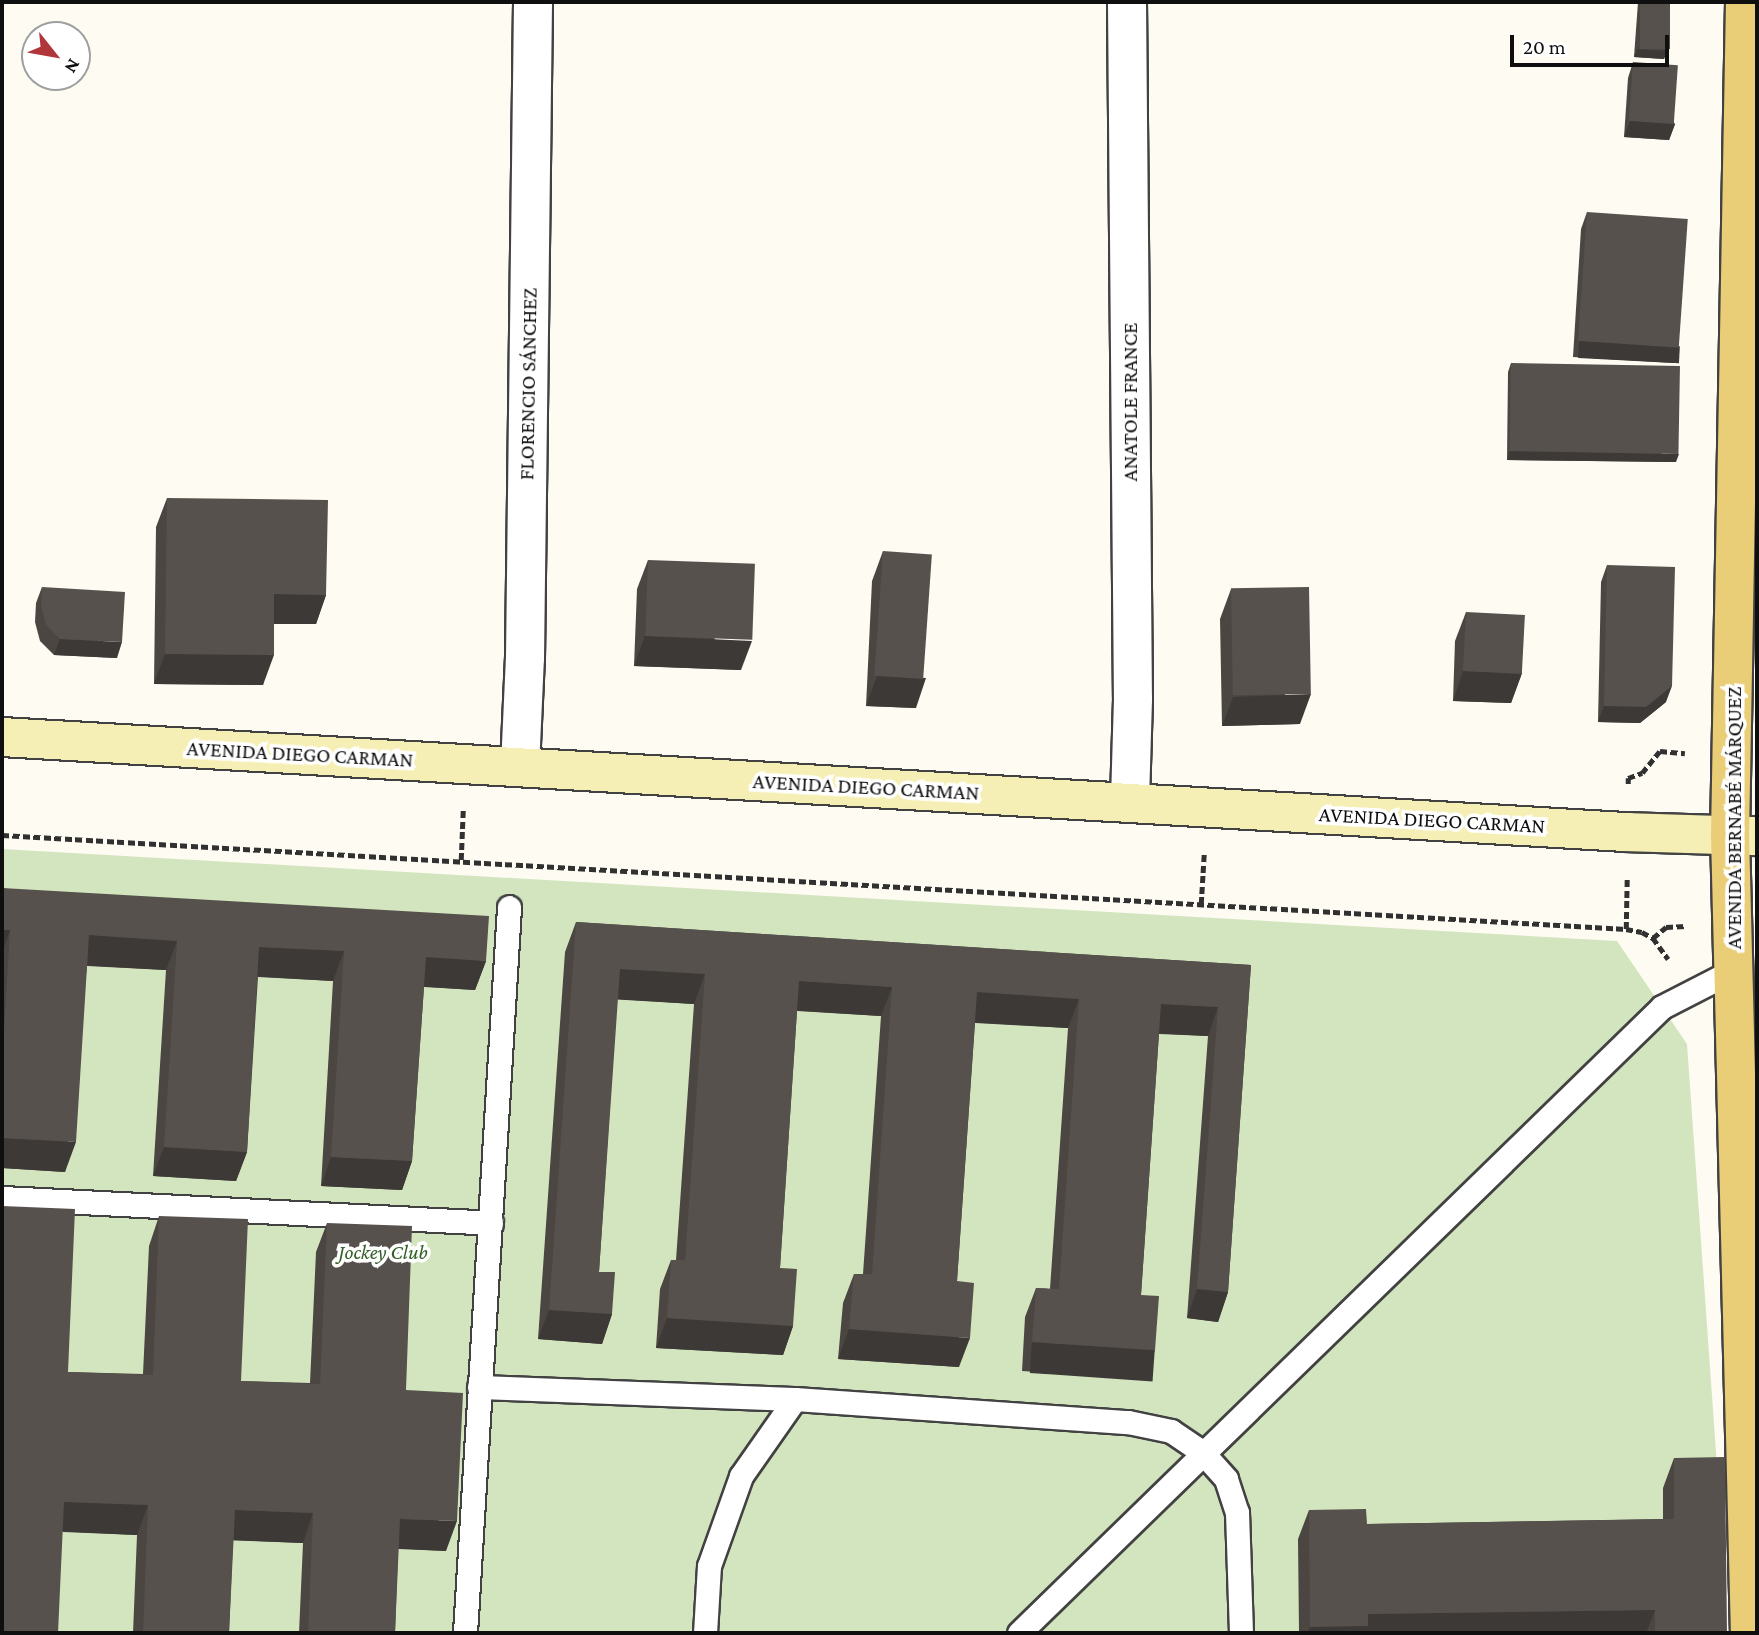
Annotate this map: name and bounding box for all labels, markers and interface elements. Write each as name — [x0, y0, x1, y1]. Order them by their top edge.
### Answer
north arrow — [21, 21, 91, 91]
scale bar — [1514, 21, 1673, 65]
text: 20 m — [1523, 35, 1566, 59]
text: N — [60, 55, 85, 77]
street label: FLORENCIO SÁNCHEZ — [514, 288, 542, 480]
street label: ANATOLE FRANCE — [1117, 323, 1143, 481]
street label: AVENIDA BERNABÉ MÁRQUEZ — [1721, 687, 1747, 949]
street label: AVENIDA DIEGO CARMAN — [186, 735, 414, 773]
street label: AVENIDA DIEGO CARMAN — [752, 768, 980, 806]
street label: AVENIDA DIEGO CARMAN — [1318, 801, 1546, 839]
park label: Jockey Club — [338, 1239, 428, 1265]

